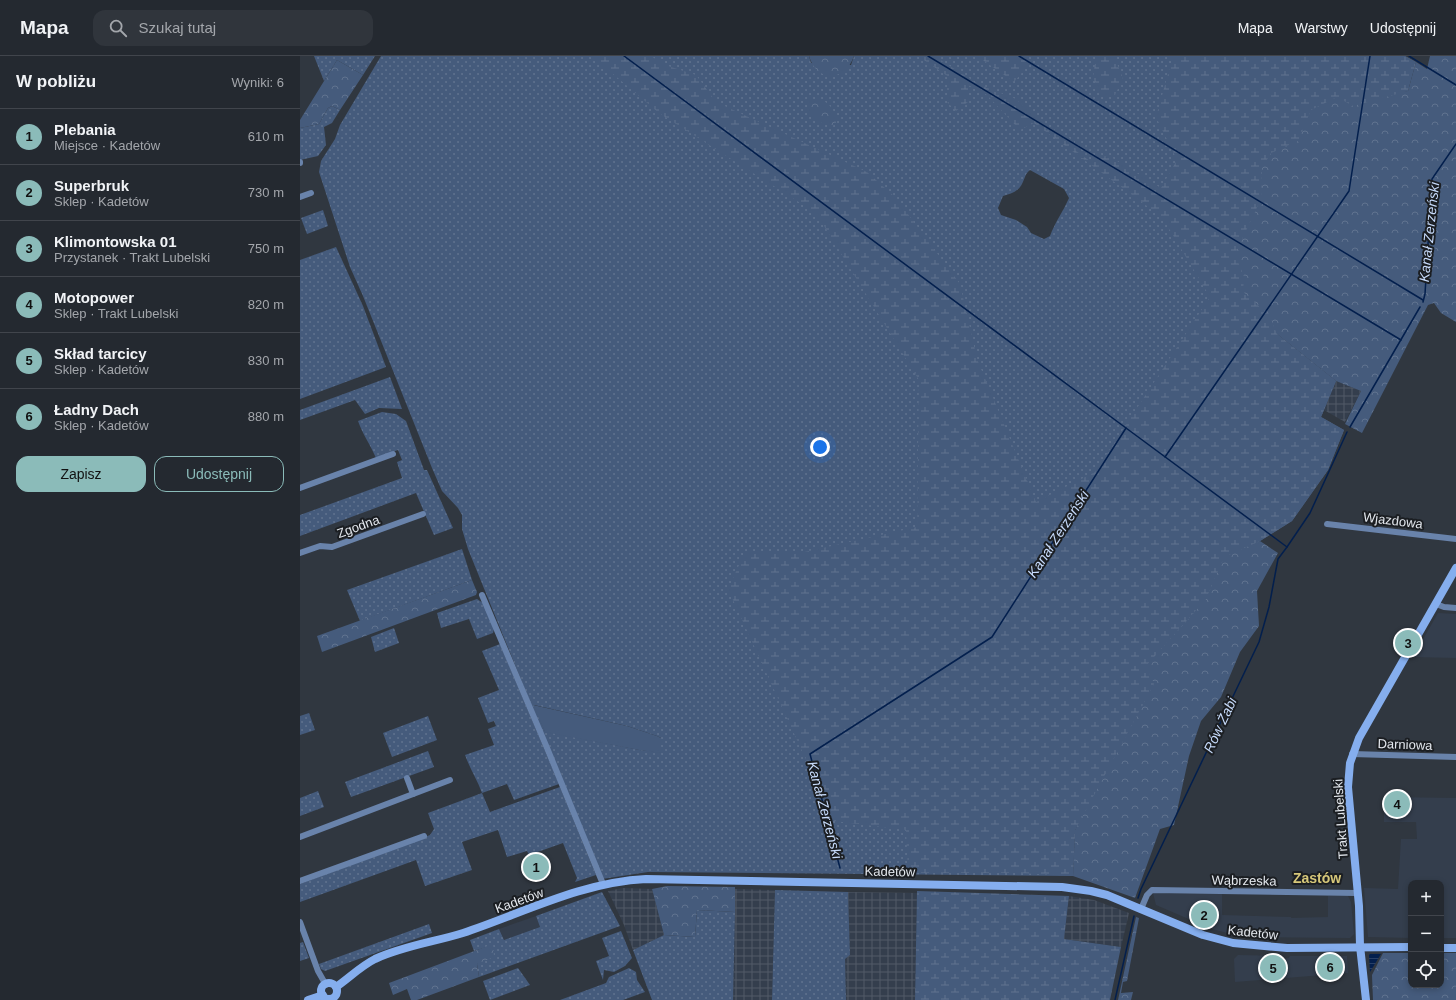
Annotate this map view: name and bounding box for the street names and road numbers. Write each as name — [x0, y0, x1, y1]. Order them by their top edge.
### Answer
street label: Wjazdowa — [1362, 509, 1424, 532]
street label: Zgodna — [335, 512, 382, 541]
street label: Darniowa — [1377, 736, 1433, 753]
street label: Trakt Lubelski — [1330, 778, 1351, 860]
street label: Kadetów — [865, 864, 916, 879]
street label: Wąbrzeska — [1211, 872, 1277, 889]
street label: Kadetów — [493, 885, 546, 916]
street label: Kadetów — [1227, 922, 1279, 943]

